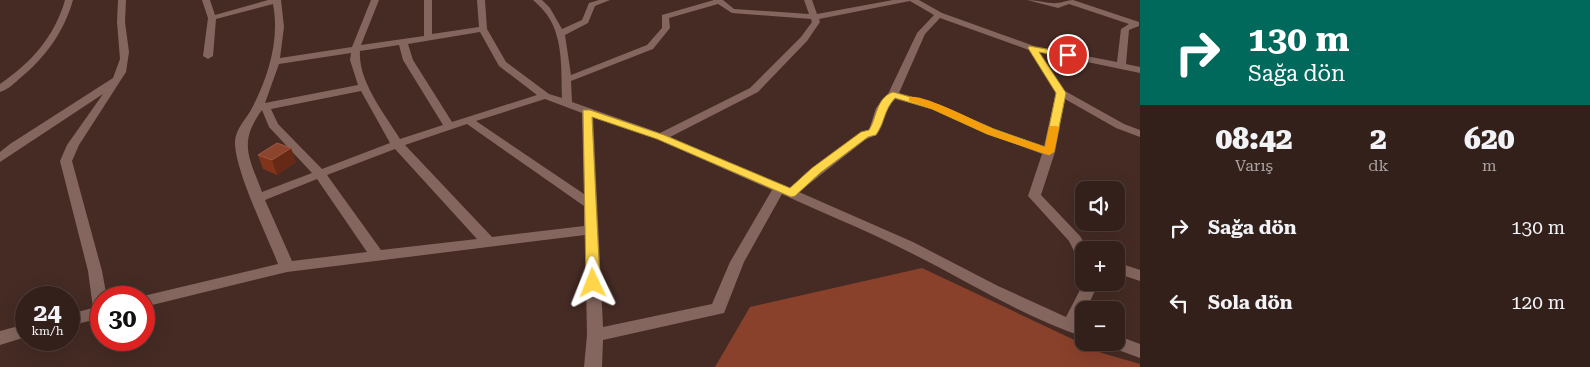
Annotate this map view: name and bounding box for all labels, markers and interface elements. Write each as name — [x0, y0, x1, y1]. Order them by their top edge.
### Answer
text: 130 m — [1248, 19, 1349, 60]
icon: right — [1165, 20, 1230, 85]
pin — [1047, 34, 1089, 76]
icon: arrive — [1054, 41, 1082, 69]
text: Sağa dön — [1248, 61, 1345, 86]
text: 08:42 — [1216, 121, 1293, 156]
text: 2 — [1370, 121, 1387, 156]
text: 620 — [1464, 121, 1514, 156]
text: Varış — [1235, 156, 1273, 175]
text: dk — [1368, 156, 1389, 175]
text: m — [1482, 156, 1497, 175]
map controls — [1075, 181, 1125, 351]
button: sound — [1075, 181, 1125, 231]
icon: right — [1165, 214, 1193, 242]
text: Sağa dön — [1208, 216, 1296, 239]
text: 130 m — [1511, 216, 1565, 239]
button: + — [1075, 241, 1125, 291]
position arrow — [566, 256, 618, 308]
speed limit sign: 30 — [90, 286, 155, 351]
icon: left — [1165, 289, 1193, 317]
text: Sola dön — [1208, 291, 1293, 314]
text: 120 m — [1511, 291, 1565, 314]
text: 24 — [33, 298, 62, 327]
button: − — [1075, 301, 1125, 351]
text: km/h — [31, 324, 64, 338]

